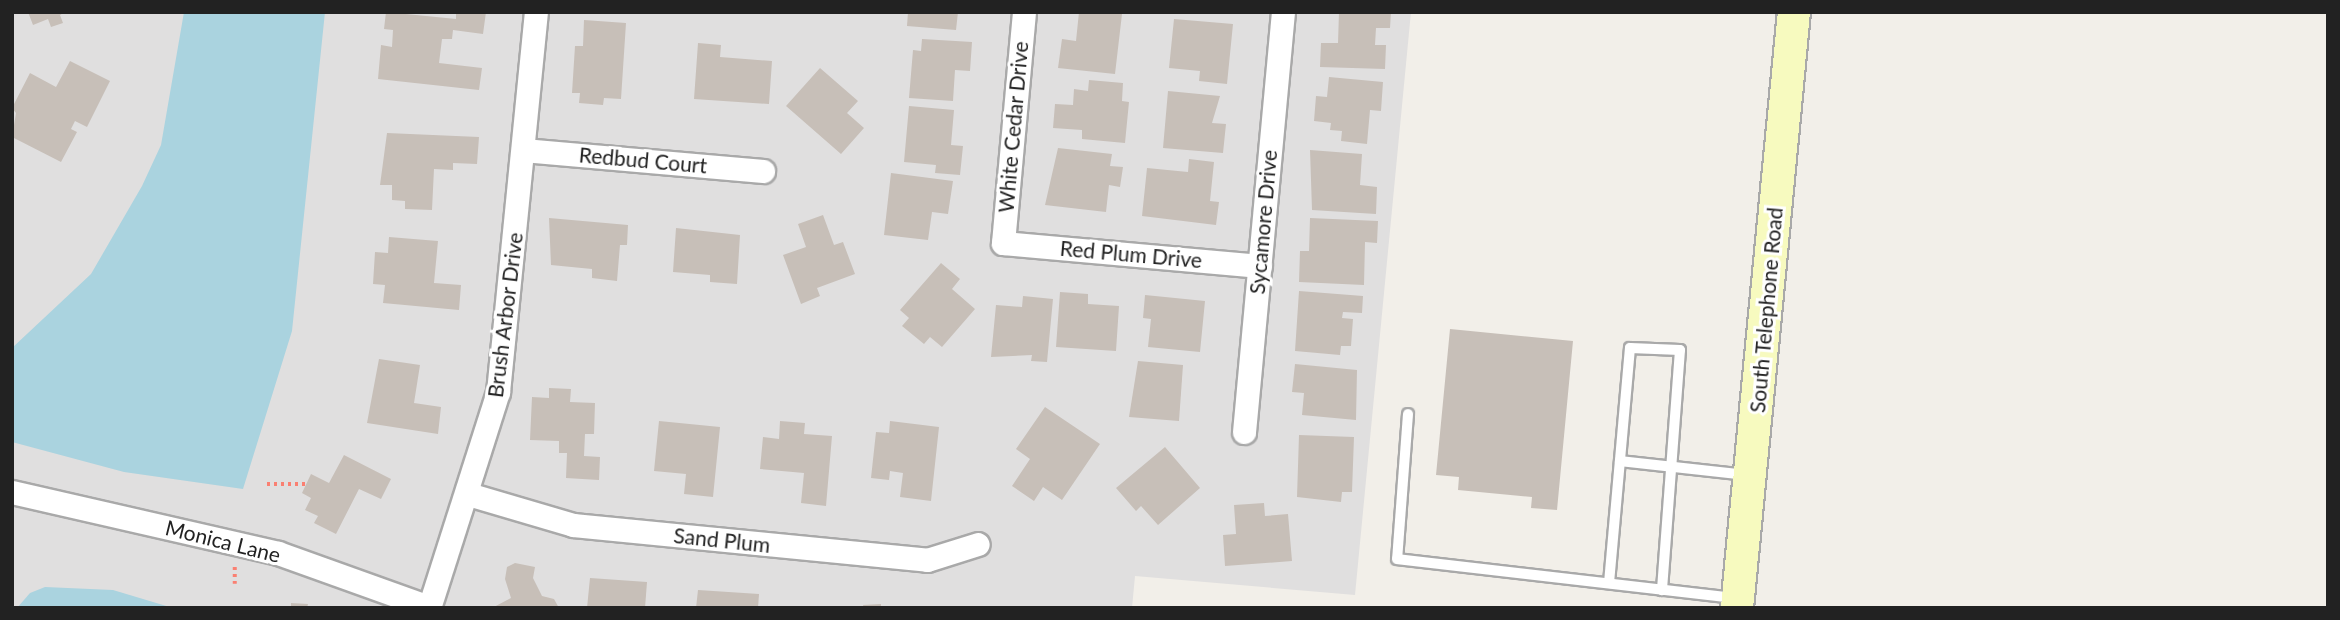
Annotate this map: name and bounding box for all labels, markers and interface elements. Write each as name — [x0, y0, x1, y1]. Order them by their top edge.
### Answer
street label: White Cedar Drive — [993, 40, 1033, 214]
street label: Redbud Court — [578, 142, 708, 178]
street label: Sycamore Drive — [1244, 149, 1282, 295]
street label: South Telephone Road — [1744, 206, 1788, 414]
street label: Brush Arbor Drive — [482, 230, 528, 400]
street label: Red Plum Drive — [1059, 235, 1203, 273]
street label: Monica Lane — [163, 515, 283, 567]
street label: Sand Plum — [672, 522, 772, 558]

